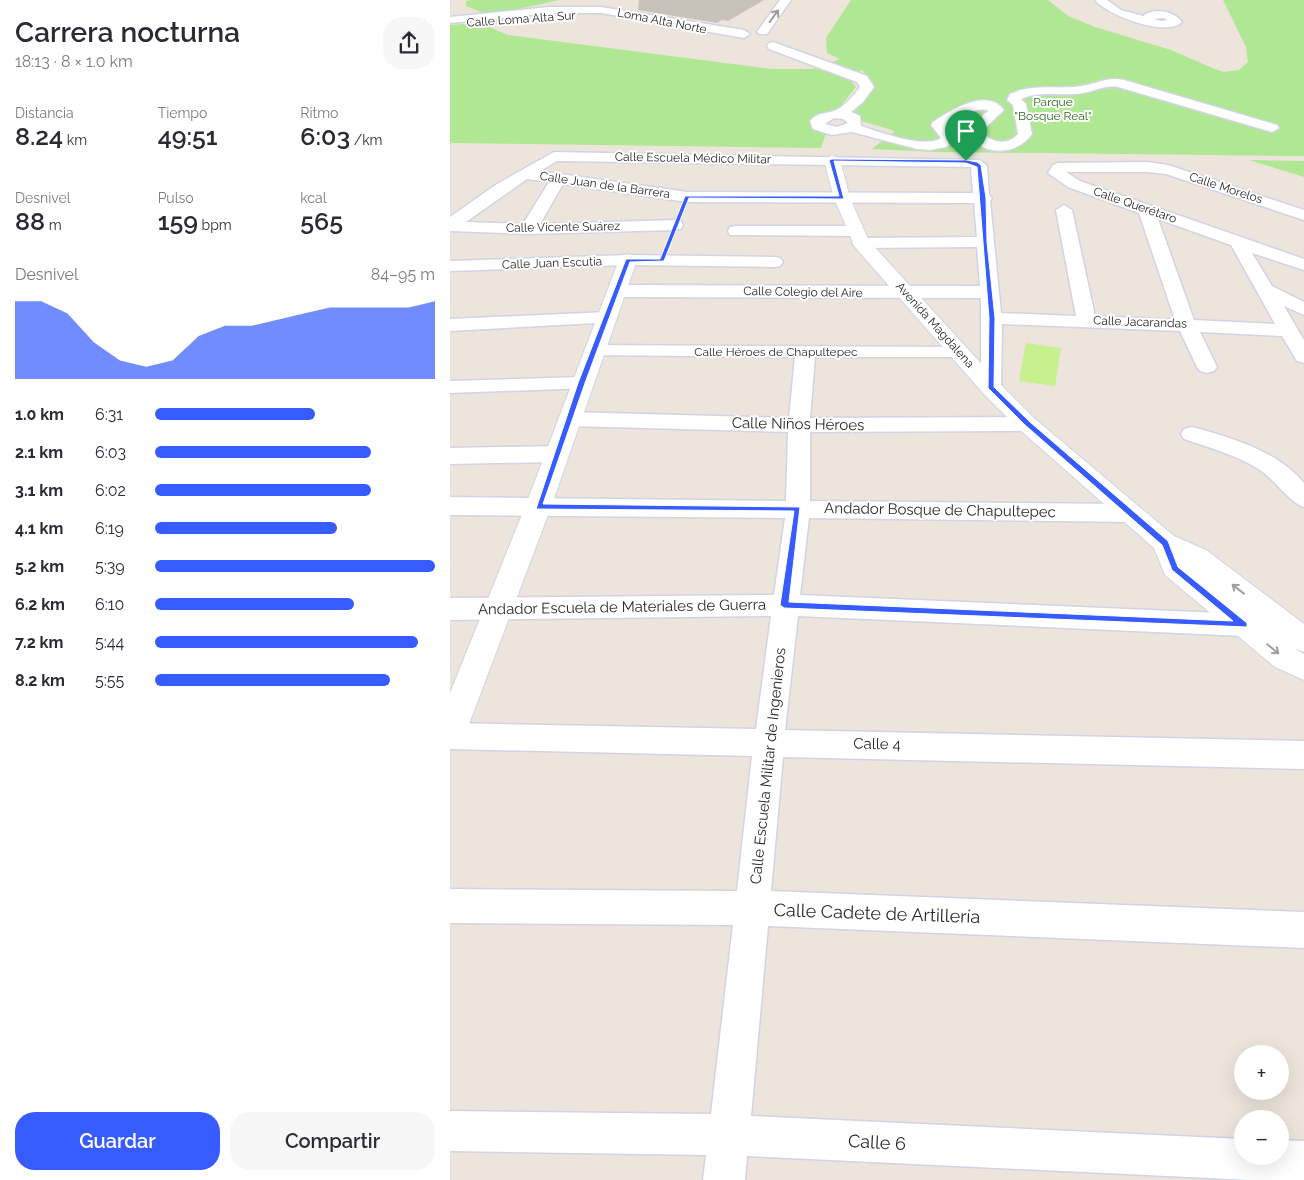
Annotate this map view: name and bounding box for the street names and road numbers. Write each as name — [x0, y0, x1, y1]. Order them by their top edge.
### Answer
street label: Loma Alta Norte — [616, 5, 708, 37]
street label: Calle Loma Alta Sur — [466, 8, 577, 30]
street label: Calle Escuela Médico Militar — [615, 150, 772, 166]
street label: Calle Juan de la Barrera — [539, 169, 671, 201]
street label: Calle Morelos — [1188, 170, 1265, 206]
street label: Calle Querétaro — [1091, 184, 1179, 226]
street label: Calle Vicente Suárez — [506, 219, 620, 235]
street label: Calle Juan Escutia — [502, 254, 602, 272]
street label: Avenida Magdalena — [893, 279, 977, 371]
street label: Calle Colegio del Aire — [743, 284, 863, 300]
street label: Calle Jacarandas — [1093, 313, 1187, 331]
street label: Calle Héroes de Chapultepec — [694, 345, 858, 359]
street label: Calle Niños Héroes — [732, 414, 864, 434]
street label: Andador Bosque de Chapultepec — [824, 499, 1056, 521]
street label: Andador Escuela de Materiales de Guerra — [478, 595, 766, 619]
street label: Calle Escuela Militar de Ingenieros — [747, 647, 789, 885]
street label: Calle 4 — [853, 735, 901, 753]
street label: Calle Cadete de Artillería — [773, 899, 981, 927]
street label: Calle 6 — [848, 1130, 907, 1154]

